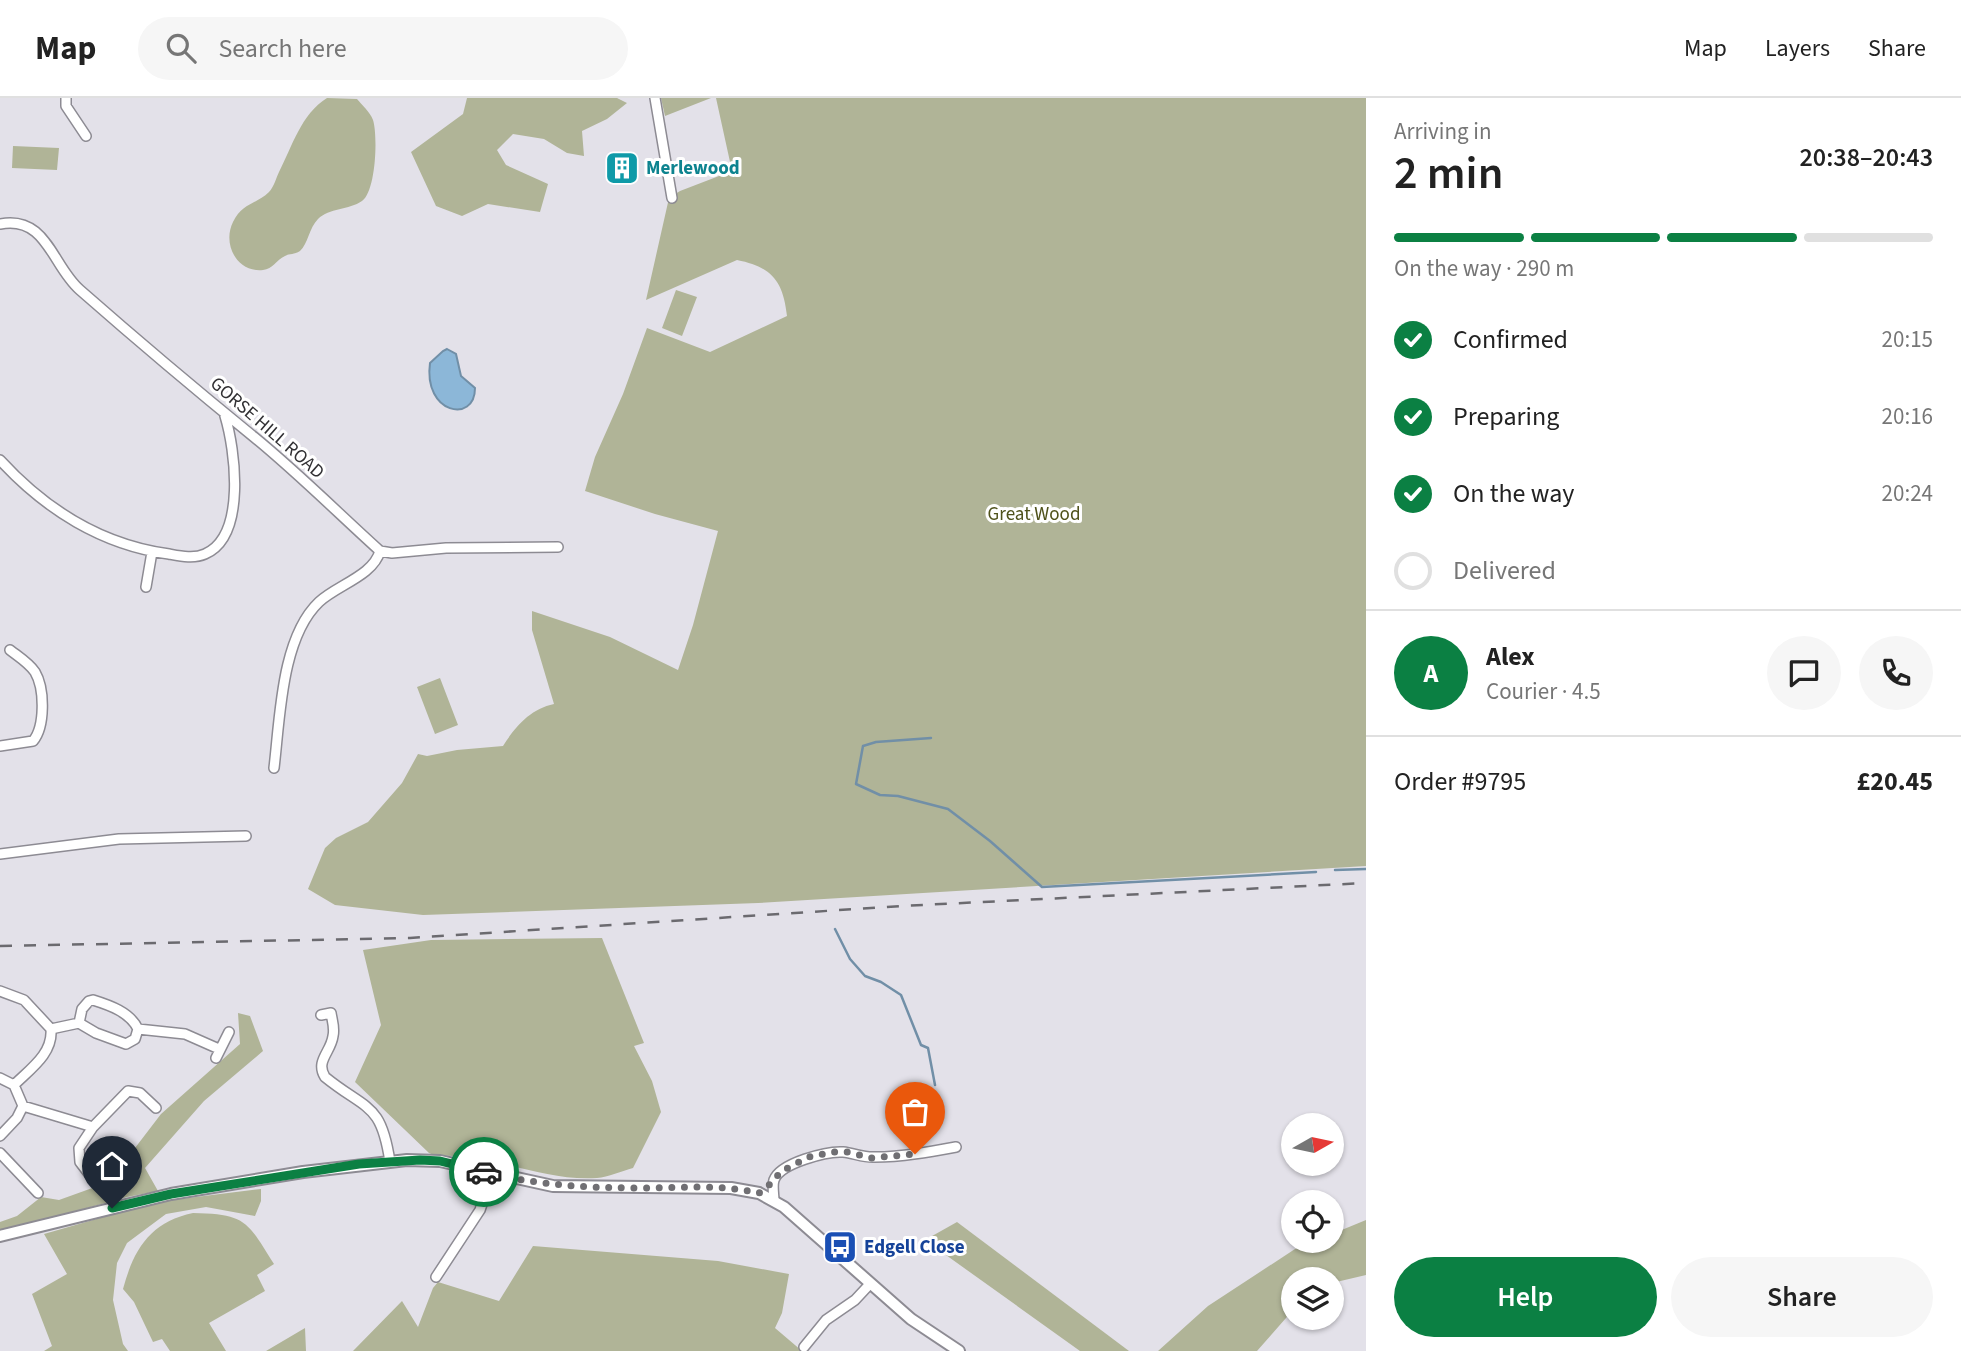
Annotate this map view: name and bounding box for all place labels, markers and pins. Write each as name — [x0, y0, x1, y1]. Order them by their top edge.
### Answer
building icon: Merlewood — [603, 149, 641, 187]
place label: Merlewood — [646, 155, 740, 182]
pin — [885, 1082, 945, 1154]
pin — [82, 1136, 142, 1208]
bus stop icon: Edgell Close — [821, 1228, 859, 1266]
place label: Edgell Close — [864, 1234, 965, 1261]

